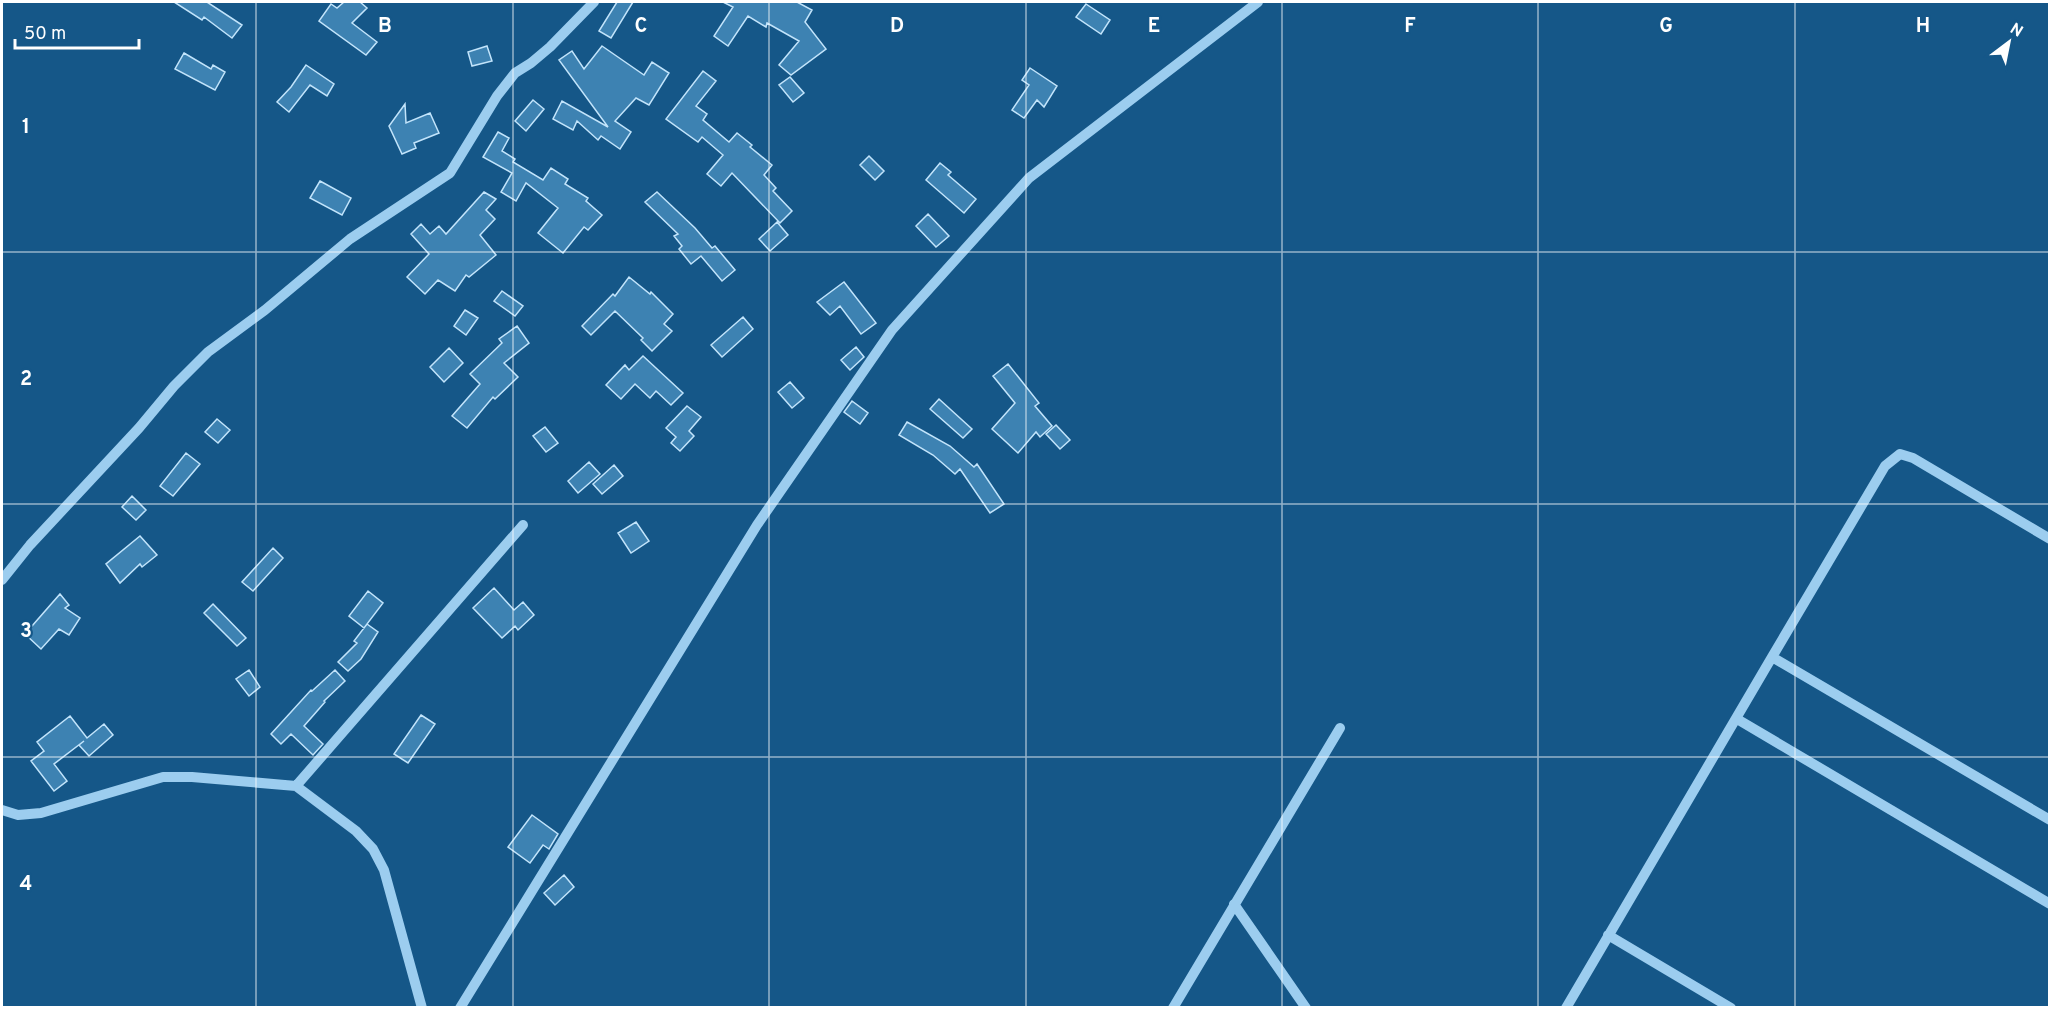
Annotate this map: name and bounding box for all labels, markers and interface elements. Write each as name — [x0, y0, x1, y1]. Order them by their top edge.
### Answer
scale bar — [15, 12, 140, 50]
north arrow — [1979, 12, 2039, 72]
text: B — [378, 14, 392, 40]
text: C — [635, 14, 647, 40]
text: D — [890, 14, 904, 40]
text: E — [1148, 14, 1160, 40]
text: F — [1404, 14, 1416, 40]
text: G — [1659, 14, 1673, 40]
text: H — [1916, 14, 1930, 40]
text: N — [2006, 19, 2026, 43]
text: 50 m — [24, 23, 66, 46]
text: 1 — [22, 115, 30, 141]
text: 2 — [20, 367, 32, 393]
text: 3 — [20, 619, 32, 645]
text: 4 — [20, 872, 32, 898]

